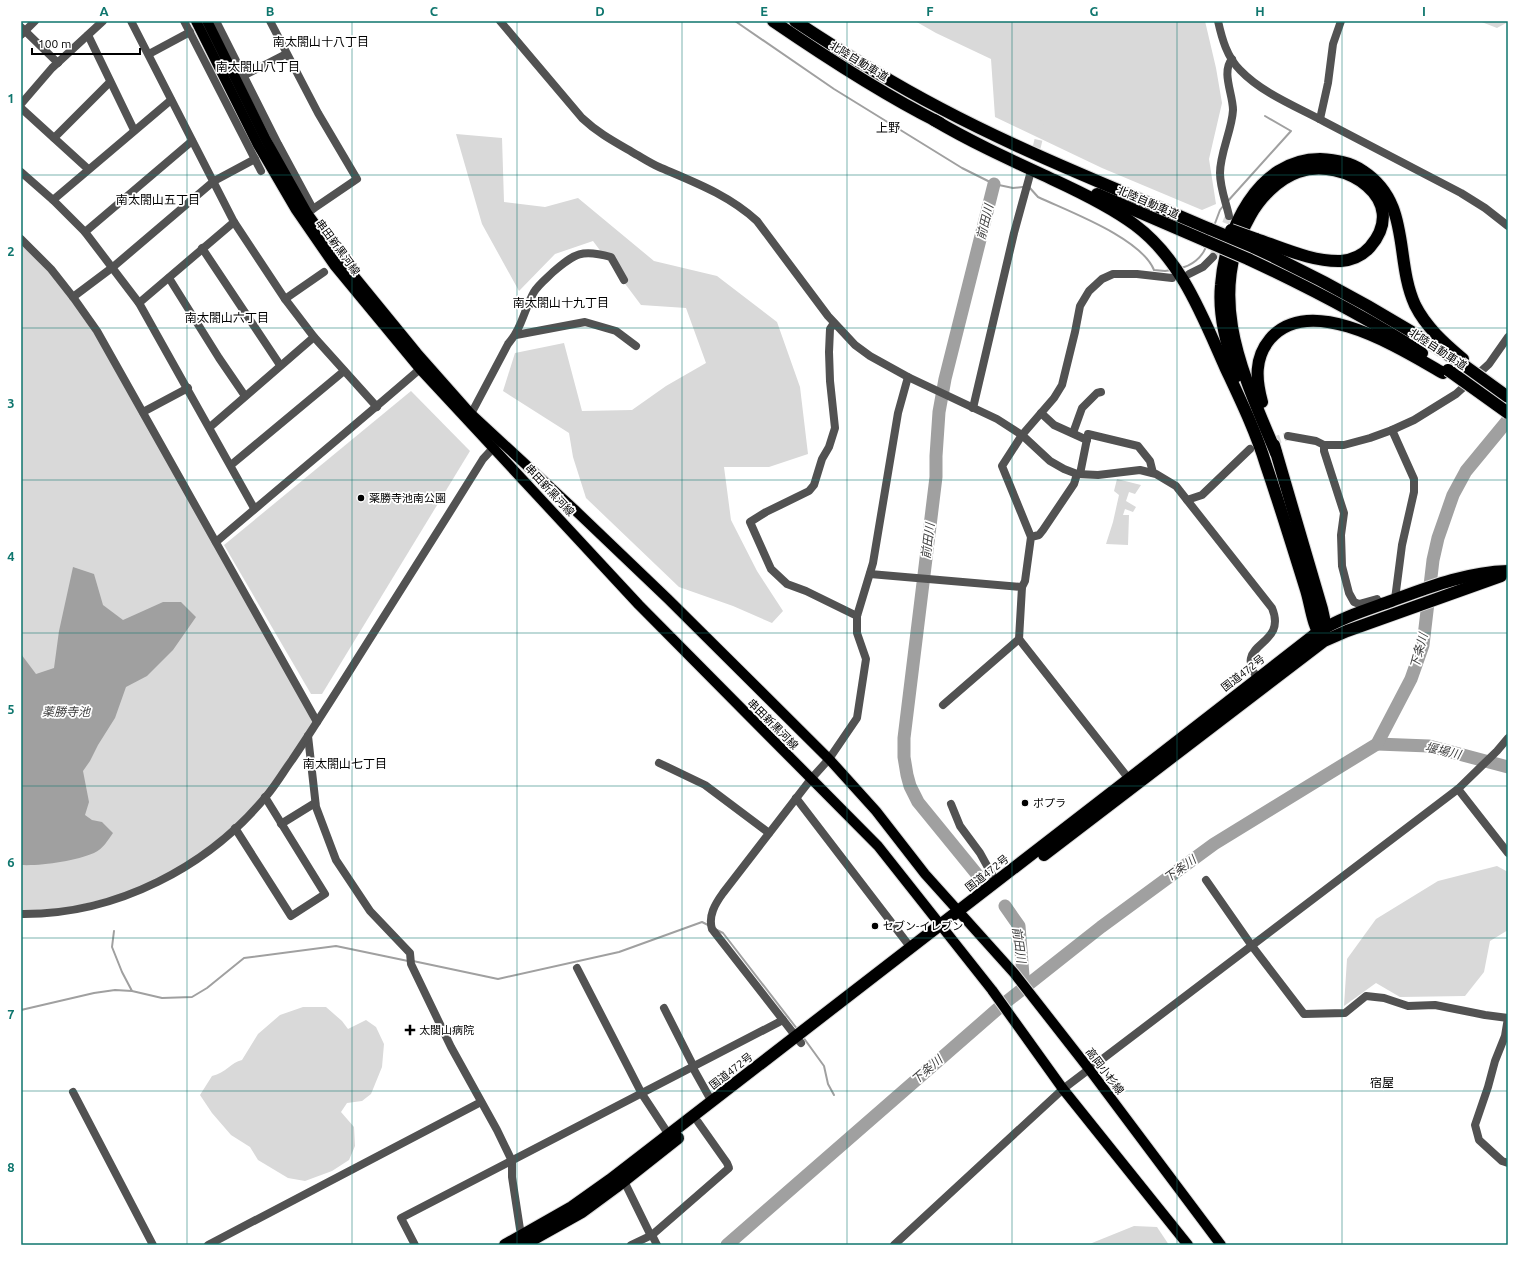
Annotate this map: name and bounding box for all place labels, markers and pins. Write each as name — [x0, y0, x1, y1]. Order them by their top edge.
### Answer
place label: 薬勝寺池南公園 — [369, 492, 446, 504]
marker: 薬勝寺池南公園 — [356, 493, 366, 503]
place label: ポプラ — [1033, 797, 1066, 809]
marker: ポプラ — [1020, 798, 1030, 808]
place label: セブン-イレブン — [883, 920, 963, 932]
marker: セブン-イレブン — [870, 921, 880, 931]
marker: 太閤山病院 — [404, 1024, 416, 1036]
place label: 太閤山病院 — [419, 1024, 474, 1036]

